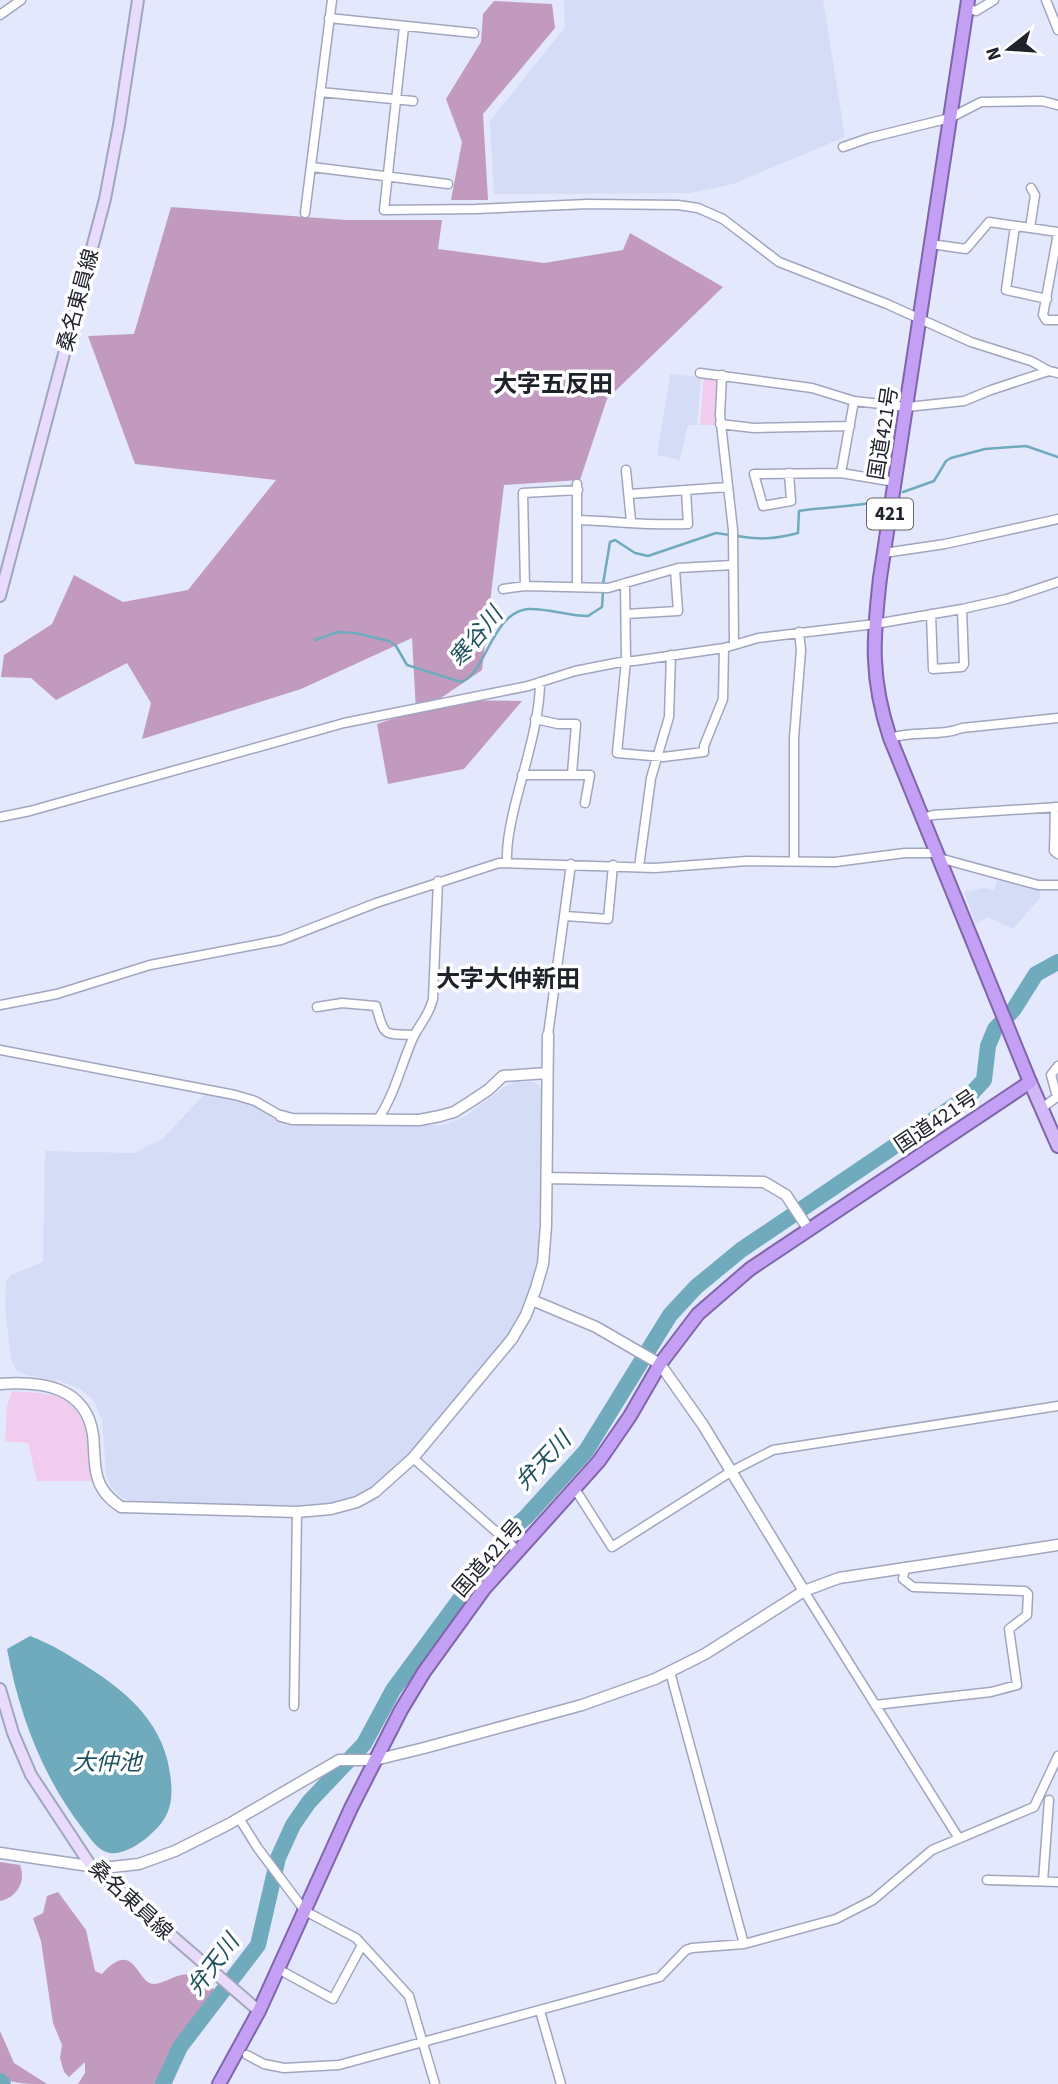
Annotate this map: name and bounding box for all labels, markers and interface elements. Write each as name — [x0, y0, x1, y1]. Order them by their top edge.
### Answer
north arrow — [974, 14, 1044, 84]
text: N — [979, 44, 1009, 64]
street label: 桑名東員線 — [50, 245, 106, 355]
district label: 大字五反田 — [493, 367, 613, 402]
street label: 国道421号 — [861, 384, 905, 482]
road number: 421 — [867, 499, 913, 530]
water label: 寒谷川 — [441, 597, 512, 674]
district label: 大字大仲新田 — [436, 962, 580, 997]
street label: 国道421号 — [889, 1082, 983, 1160]
water label: 弁天川 — [507, 1422, 581, 1497]
street label: 国道421号 — [446, 1513, 530, 1603]
water label: 大仲池 — [73, 1746, 144, 1779]
street label: 桑名東員線 — [82, 1853, 180, 1947]
water label: 弁天川 — [179, 1925, 249, 2002]

